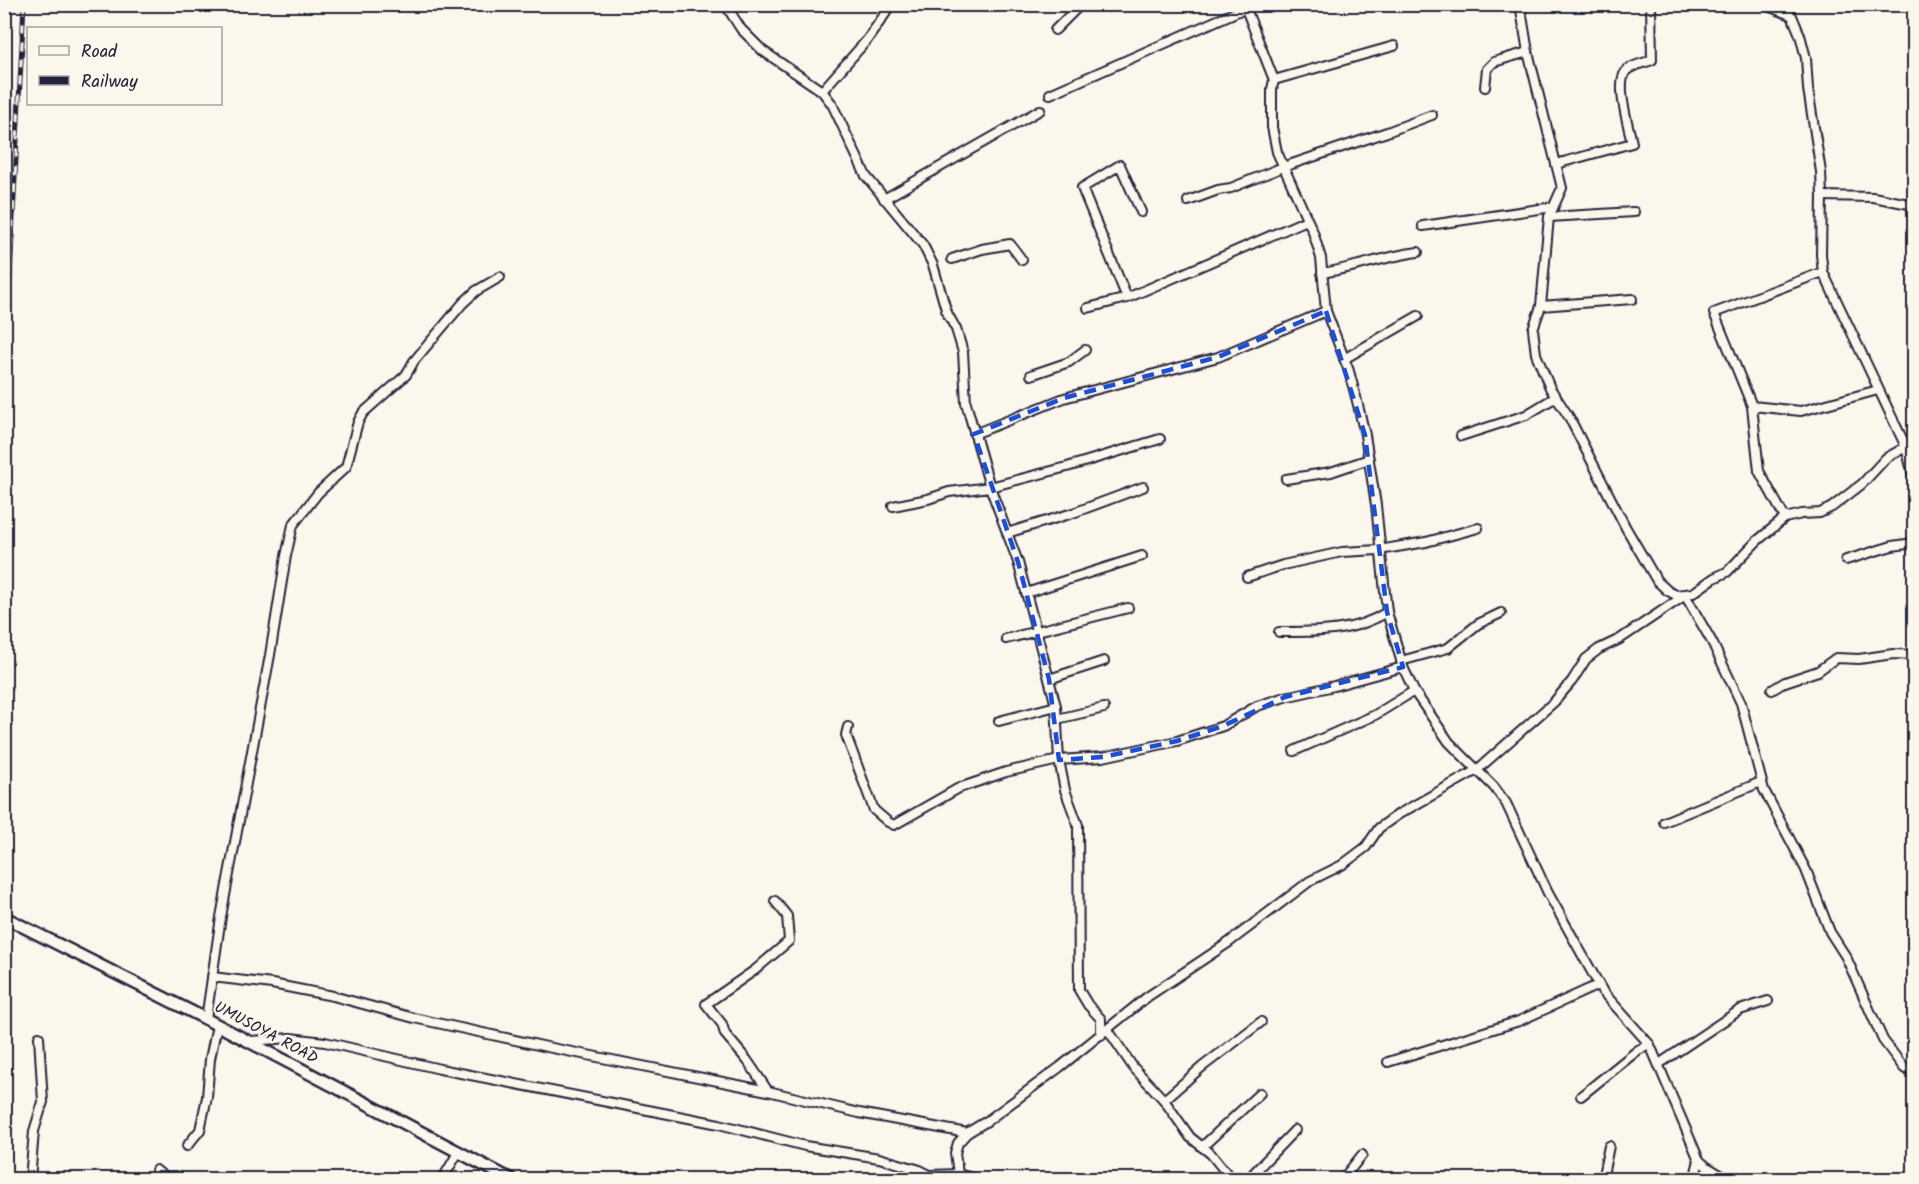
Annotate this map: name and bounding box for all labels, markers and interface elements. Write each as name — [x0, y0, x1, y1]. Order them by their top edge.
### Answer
legend — [27, 27, 222, 105]
text: Road — [81, 38, 118, 67]
text: Railway — [81, 68, 138, 97]
street label: UMUSOYA ROAD — [210, 995, 322, 1071]

